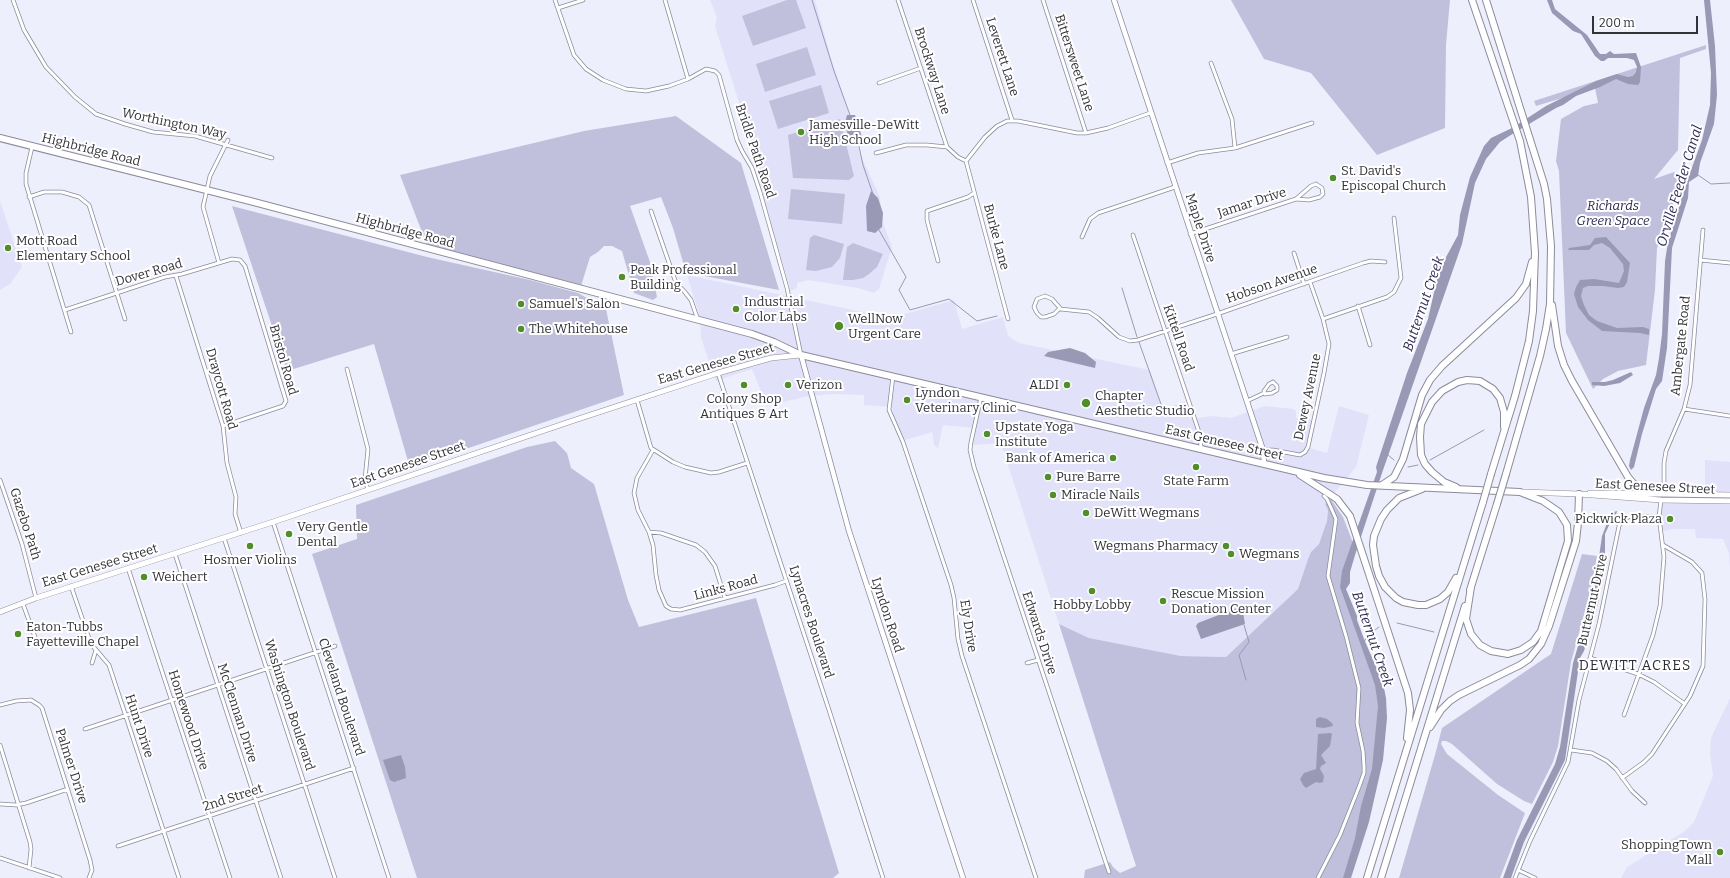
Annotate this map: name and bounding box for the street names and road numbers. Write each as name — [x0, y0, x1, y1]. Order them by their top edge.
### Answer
street label: Bittersweet Lane — [1051, 13, 1097, 113]
street label: Leverett Lane — [982, 16, 1022, 98]
street label: Brockway Lane — [911, 26, 953, 116]
street label: Bridle Path Road — [731, 102, 779, 200]
street label: Worthington Way — [120, 105, 228, 143]
street label: Highbridge Road — [40, 130, 142, 170]
street label: Jamar Drive — [1216, 185, 1288, 221]
street label: Maple Drive — [1182, 191, 1218, 265]
street label: Burke Lane — [980, 202, 1012, 272]
street label: Highbridge Road — [354, 210, 456, 252]
street label: Dover Road — [114, 256, 184, 290]
street label: Hobson Avenue — [1224, 261, 1320, 307]
street label: Ambergate Road — [1668, 295, 1694, 397]
street label: Kittell Road — [1159, 302, 1197, 374]
street label: Bristol Road — [265, 323, 301, 397]
street label: East Genesee Street — [656, 340, 776, 388]
street label: Draycott Road — [202, 346, 240, 432]
street label: Dewey Avenue — [1291, 352, 1325, 442]
street label: East Genesee Street — [1164, 422, 1284, 464]
street label: East Genesee Street — [349, 438, 467, 492]
street label: East Genesee Street — [1595, 476, 1715, 498]
street label: Gazebo Path — [6, 486, 44, 562]
street label: East Genesee Street — [40, 541, 160, 591]
street label: Butternut Drive — [1575, 553, 1611, 647]
street label: Lynacres Boulevard — [785, 564, 837, 680]
street label: Links Road — [692, 572, 760, 604]
street label: Lyndon Road — [868, 575, 906, 655]
street label: Edwards Drive — [1018, 589, 1060, 677]
street label: Ely Drive — [956, 599, 980, 653]
street label: Cleveland Boulevard — [315, 636, 367, 758]
street label: Washington Boulevard — [260, 637, 318, 773]
street label: McClennan Drive — [214, 661, 260, 765]
street label: Homewood Drive — [164, 668, 212, 772]
street label: Hunt Drive — [121, 692, 157, 760]
street label: Palmer Drive — [52, 726, 90, 806]
street label: 2nd Street — [201, 781, 265, 815]

